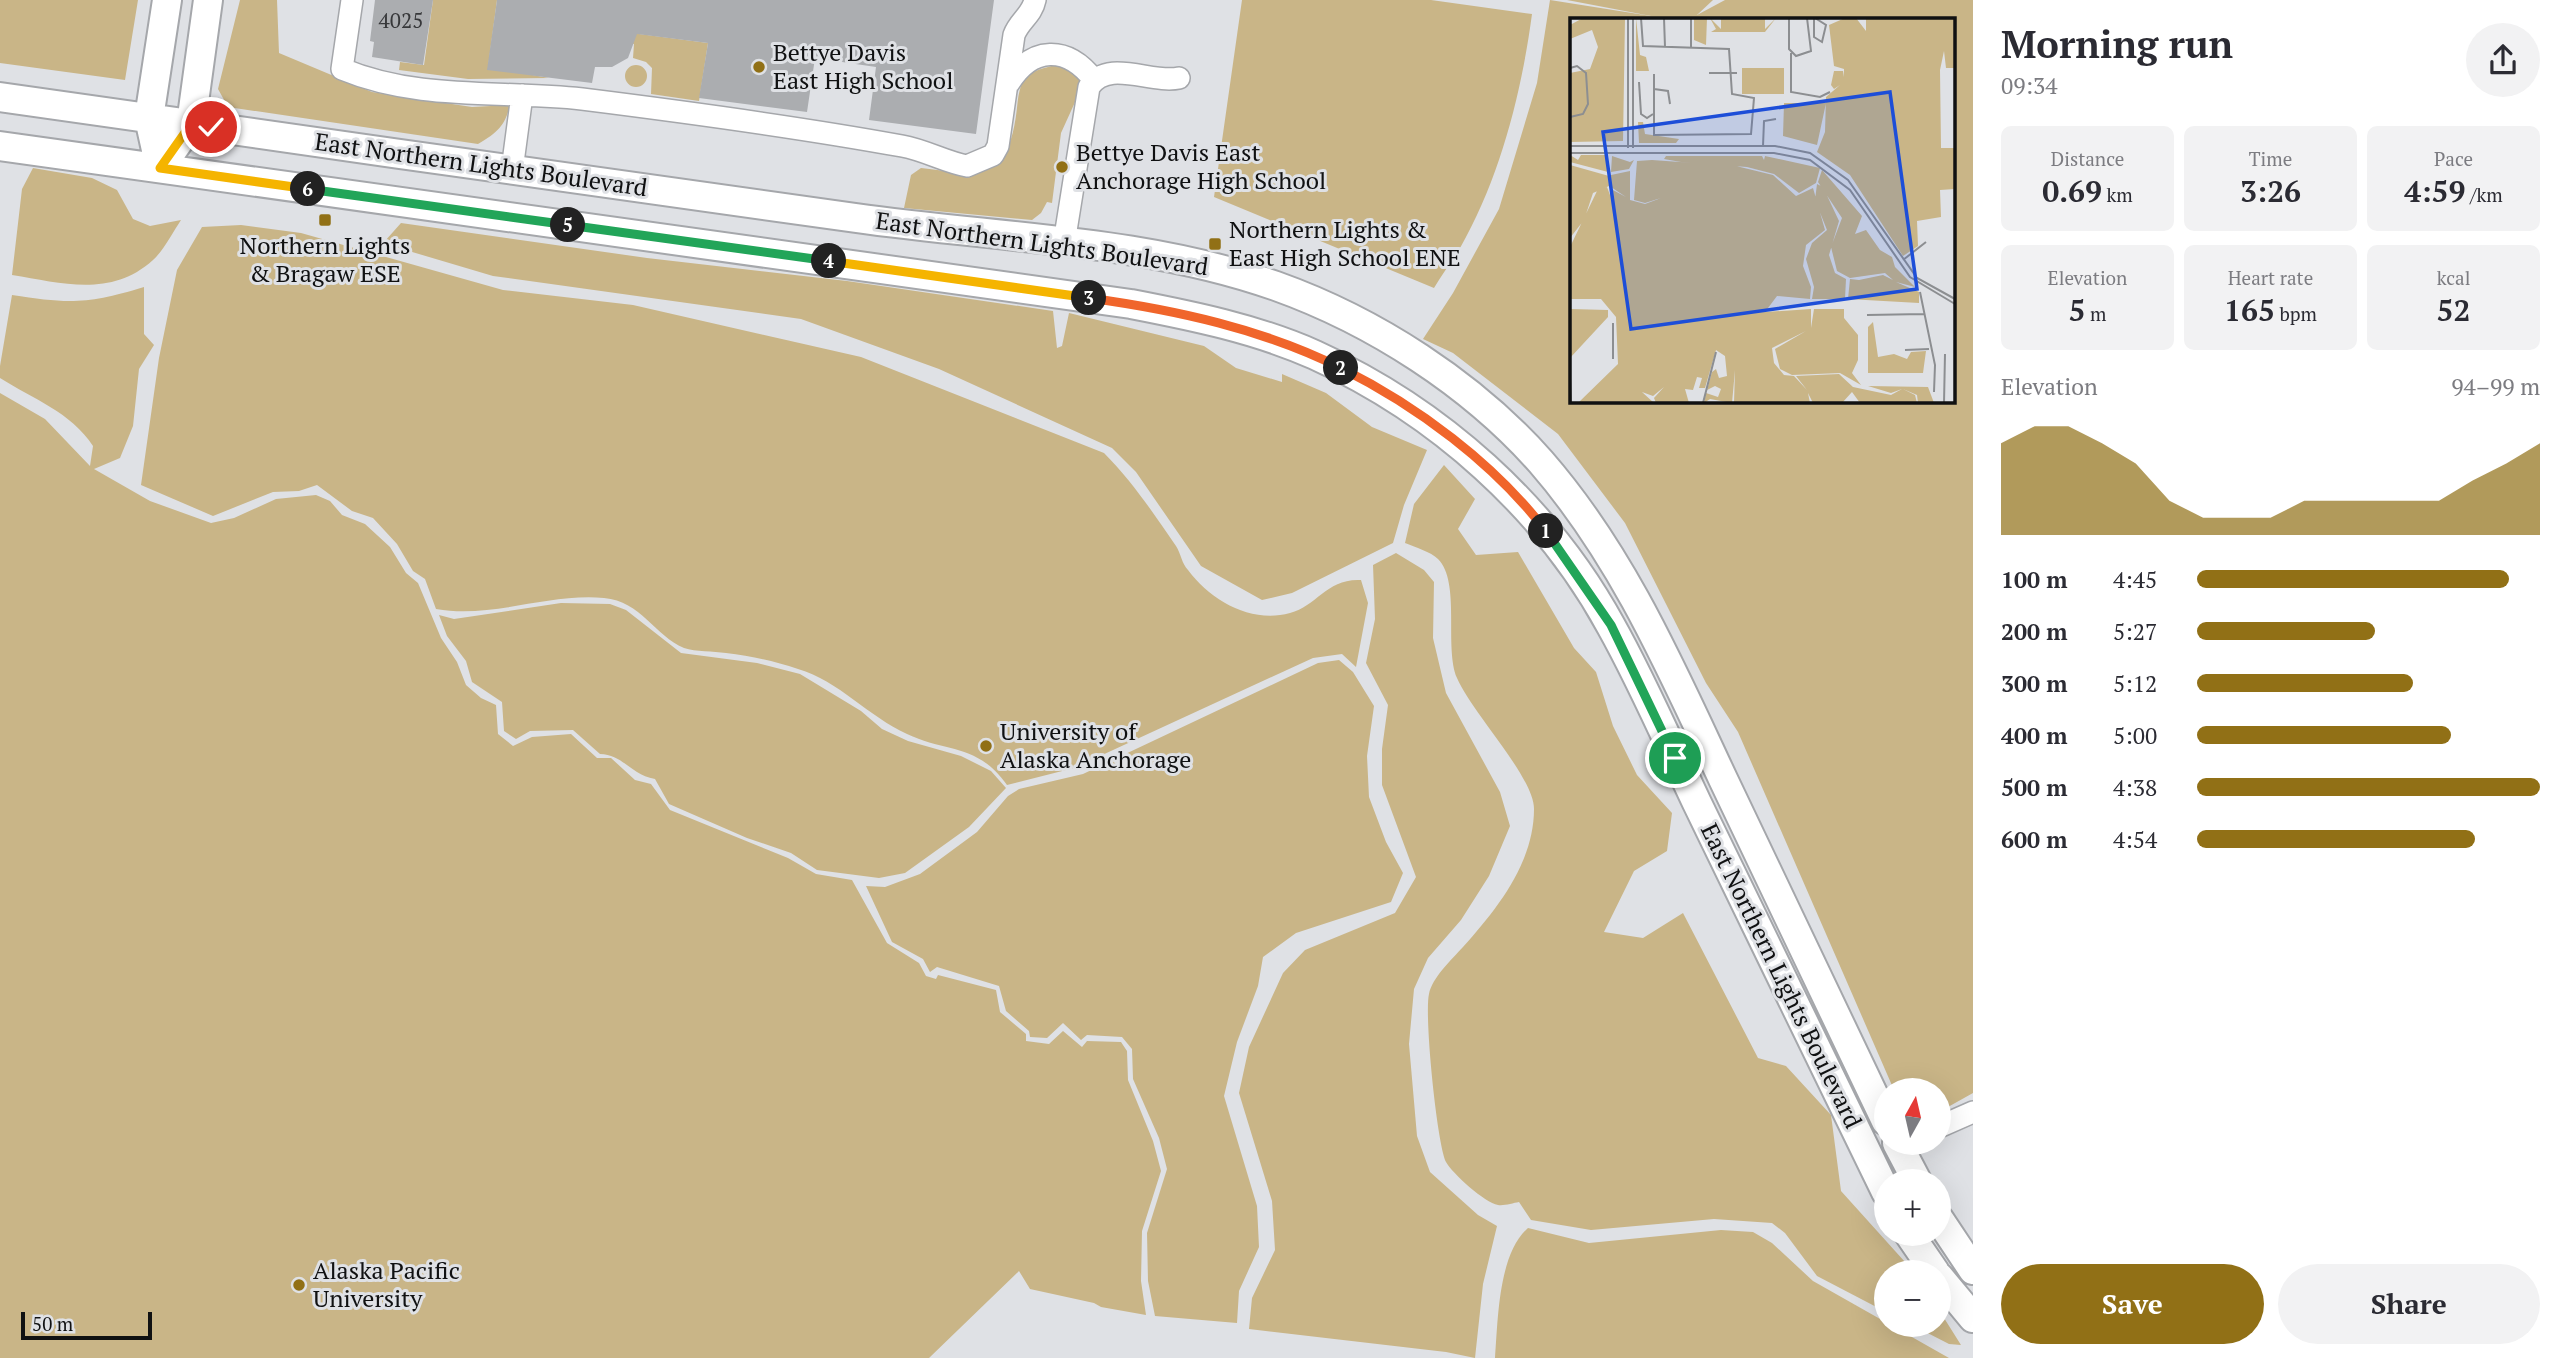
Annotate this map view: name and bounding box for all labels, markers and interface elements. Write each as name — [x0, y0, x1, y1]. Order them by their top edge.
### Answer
house number: 4025 — [379, 6, 423, 34]
inset map — [1570, 18, 1955, 402]
text: Morning run — [2001, 19, 2233, 69]
button: share — [2466, 23, 2540, 97]
place label: Bettye Davis East High School — [773, 36, 953, 96]
marker: Bettye Davis East High School — [751, 59, 767, 75]
text: 09:34 — [2001, 70, 2058, 101]
pin — [181, 97, 241, 157]
icon: check — [192, 108, 230, 146]
street label: East Northern Lights Boulevard — [313, 125, 649, 203]
place label: Bettye Davis East Anchorage High School — [1076, 136, 1326, 196]
text: Distance — [2051, 146, 2124, 171]
text: Time — [2249, 146, 2292, 171]
text: Pace — [2434, 146, 2473, 171]
marker: Bettye Davis East Anchorage High School — [1054, 159, 1070, 175]
text: 0.69 — [2042, 171, 2102, 211]
text: 3:26 — [2240, 171, 2301, 211]
text: 4:59 — [2404, 171, 2465, 211]
pin: 6 — [290, 172, 326, 206]
text: 6 — [302, 176, 313, 201]
text: km — [2102, 182, 2133, 207]
text: /km — [2465, 182, 2503, 207]
street label: East Northern Lights Boulevard — [874, 204, 1210, 282]
pin: 5 — [550, 208, 586, 243]
marker: Northern Lights & Bragaw ESE — [317, 212, 333, 228]
text: 5 — [562, 212, 573, 237]
place label: Northern Lights & East High School ENE — [1229, 213, 1461, 273]
place label: Northern Lights & Bragaw ESE — [240, 229, 410, 289]
marker: Northern Lights & East High School ENE — [1207, 236, 1223, 252]
pin: 4 — [812, 244, 846, 278]
text: 4 — [823, 248, 834, 273]
text: Elevation — [2048, 265, 2127, 290]
text: Heart rate — [2228, 265, 2313, 290]
text: kcal — [2437, 265, 2470, 290]
pin: 3 — [1072, 280, 1106, 316]
text: 3 — [1083, 285, 1094, 310]
text: 5 — [2069, 290, 2085, 330]
text: 165 — [2224, 290, 2275, 330]
text: 52 — [2437, 290, 2470, 330]
text: m — [2085, 301, 2106, 326]
text: bpm — [2275, 301, 2317, 326]
pin: 2 — [1324, 350, 1358, 386]
text: 2 — [1335, 355, 1346, 380]
text: Elevation — [2001, 371, 2098, 402]
text: 94–99 m — [2451, 371, 2540, 402]
pin: 1 — [1528, 514, 1564, 548]
text: 1 — [1540, 518, 1551, 543]
text: 100 m — [2001, 564, 2067, 595]
text: 4:45 — [2113, 564, 2157, 595]
text: 200 m — [2001, 616, 2067, 647]
text: 5:27 — [2113, 616, 2157, 647]
text: 300 m — [2001, 668, 2067, 699]
text: 5:12 — [2113, 668, 2157, 699]
place label: University of Alaska Anchorage — [1000, 715, 1191, 775]
text: 400 m — [2001, 720, 2067, 751]
text: 5:00 — [2113, 720, 2157, 751]
pin — [1645, 728, 1705, 788]
marker: University of Alaska Anchorage — [978, 738, 994, 754]
icon: arrive — [1656, 739, 1694, 777]
text: 500 m — [2001, 772, 2067, 803]
text: 4:38 — [2113, 772, 2157, 803]
street label: East Northern Lights Boulevard — [1694, 818, 1870, 1133]
text: 600 m — [2001, 824, 2067, 855]
text: 4:54 — [2113, 824, 2157, 855]
north arrow — [1874, 1078, 1951, 1155]
map controls — [1874, 1078, 1951, 1337]
button: + — [1874, 1169, 1951, 1246]
place label: Alaska Pacific University — [313, 1254, 460, 1314]
button: − — [1874, 1260, 1951, 1337]
button: Save — [2001, 1264, 2264, 1344]
button: Share — [2278, 1264, 2540, 1344]
marker: Alaska Pacific University — [291, 1277, 307, 1293]
scale bar — [21, 1309, 152, 1341]
text: 50 m — [32, 1311, 73, 1336]

